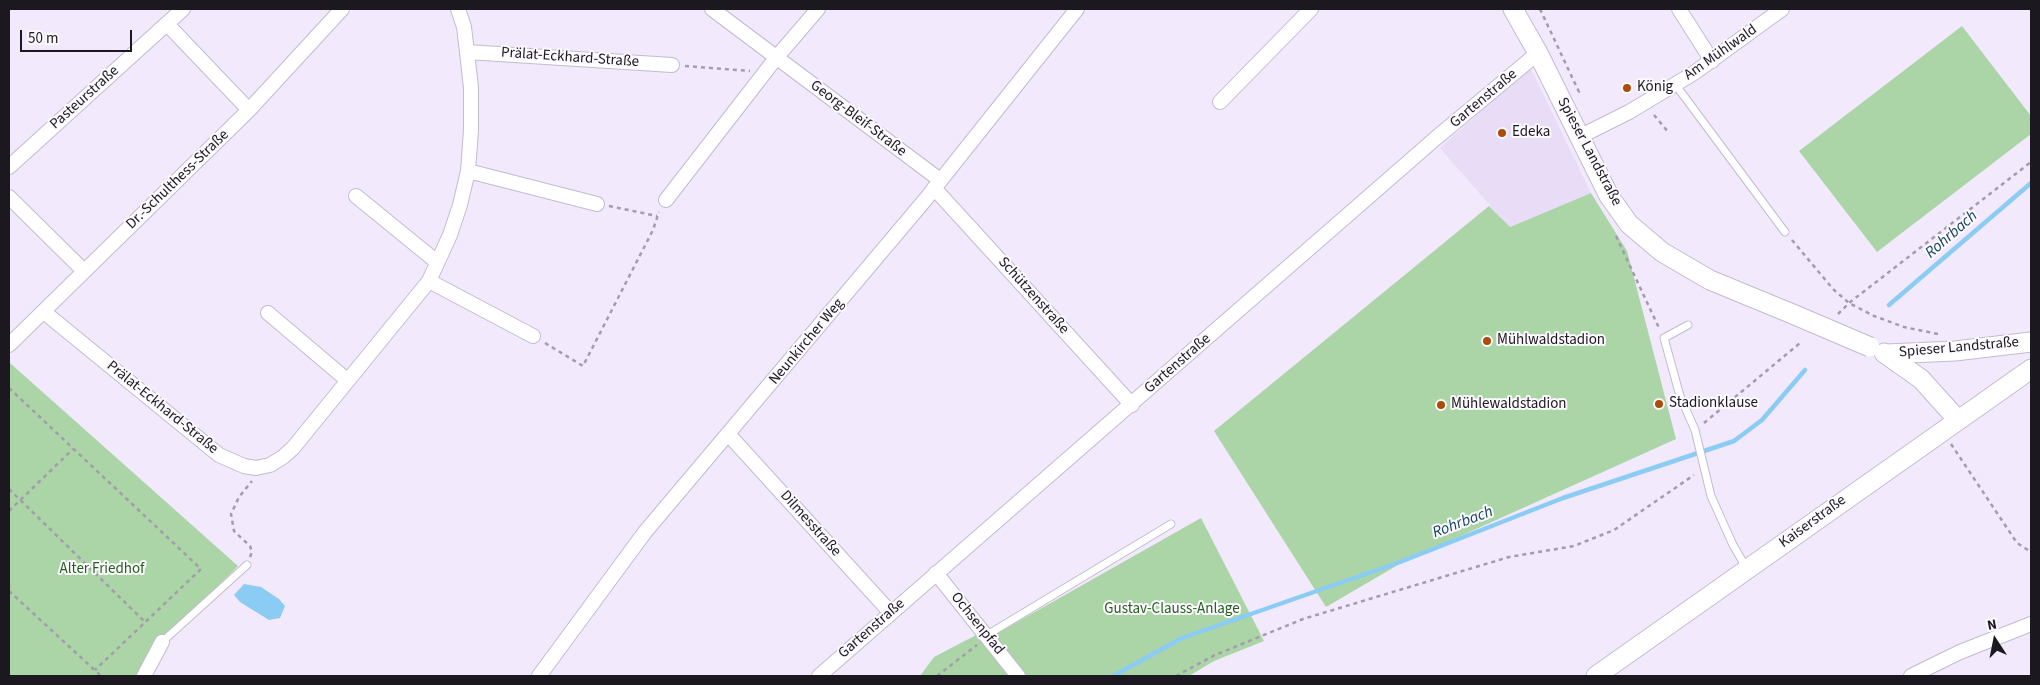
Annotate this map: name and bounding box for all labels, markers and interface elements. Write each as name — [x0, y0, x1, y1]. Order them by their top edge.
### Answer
scale bar — [22, 20, 135, 52]
street label: Am Mühlwald — [1681, 21, 1761, 85]
text: 50 m — [28, 28, 58, 49]
street label: Prälat-Eckhard-Straße — [500, 44, 640, 72]
street label: Pasteurstraße — [47, 62, 123, 134]
street label: Gartenstraße — [1447, 66, 1521, 132]
street label: Georg-Bleif-Straße — [806, 77, 910, 161]
place label: König — [1637, 79, 1673, 97]
marker: König — [1621, 82, 1633, 94]
street label: Spieser Landstraße — [1553, 95, 1625, 209]
place label: Edeka — [1512, 124, 1550, 142]
street label: Dr.-Schulthess-Straße — [123, 126, 233, 234]
marker: Edeka — [1496, 127, 1508, 139]
water label: Rohrbach — [1922, 207, 1982, 263]
street label: Schützenstraße — [994, 254, 1072, 338]
street label: Neunkircher Weg — [766, 295, 848, 389]
street label: Gartenstraße — [1141, 330, 1215, 398]
place label: Mühlwaldstadion — [1497, 332, 1605, 350]
street label: Spieser Landstraße — [1898, 334, 2020, 362]
marker: Mühlwaldstadion — [1481, 335, 1493, 347]
street label: Prälat-Eckhard-Straße — [103, 358, 221, 458]
place label: Stadionklause — [1669, 395, 1758, 413]
place label: Mühlewaldstadion — [1451, 396, 1567, 414]
marker: Stadionklause — [1653, 398, 1665, 410]
marker: Mühlewaldstadion — [1435, 399, 1447, 411]
street label: Dilmesstraße — [776, 487, 844, 561]
street label: Kaiserstraße — [1776, 492, 1850, 552]
water label: Rohrbach — [1430, 503, 1496, 543]
park label: Alter Friedhof — [60, 561, 144, 579]
street label: Ochsenpfad — [946, 589, 1008, 659]
street label: Gartenstraße — [835, 595, 909, 663]
park label: Gustav-Clauss-Anlage — [1104, 601, 1240, 619]
north arrow — [1970, 615, 2020, 665]
text: N — [1986, 615, 1999, 636]

